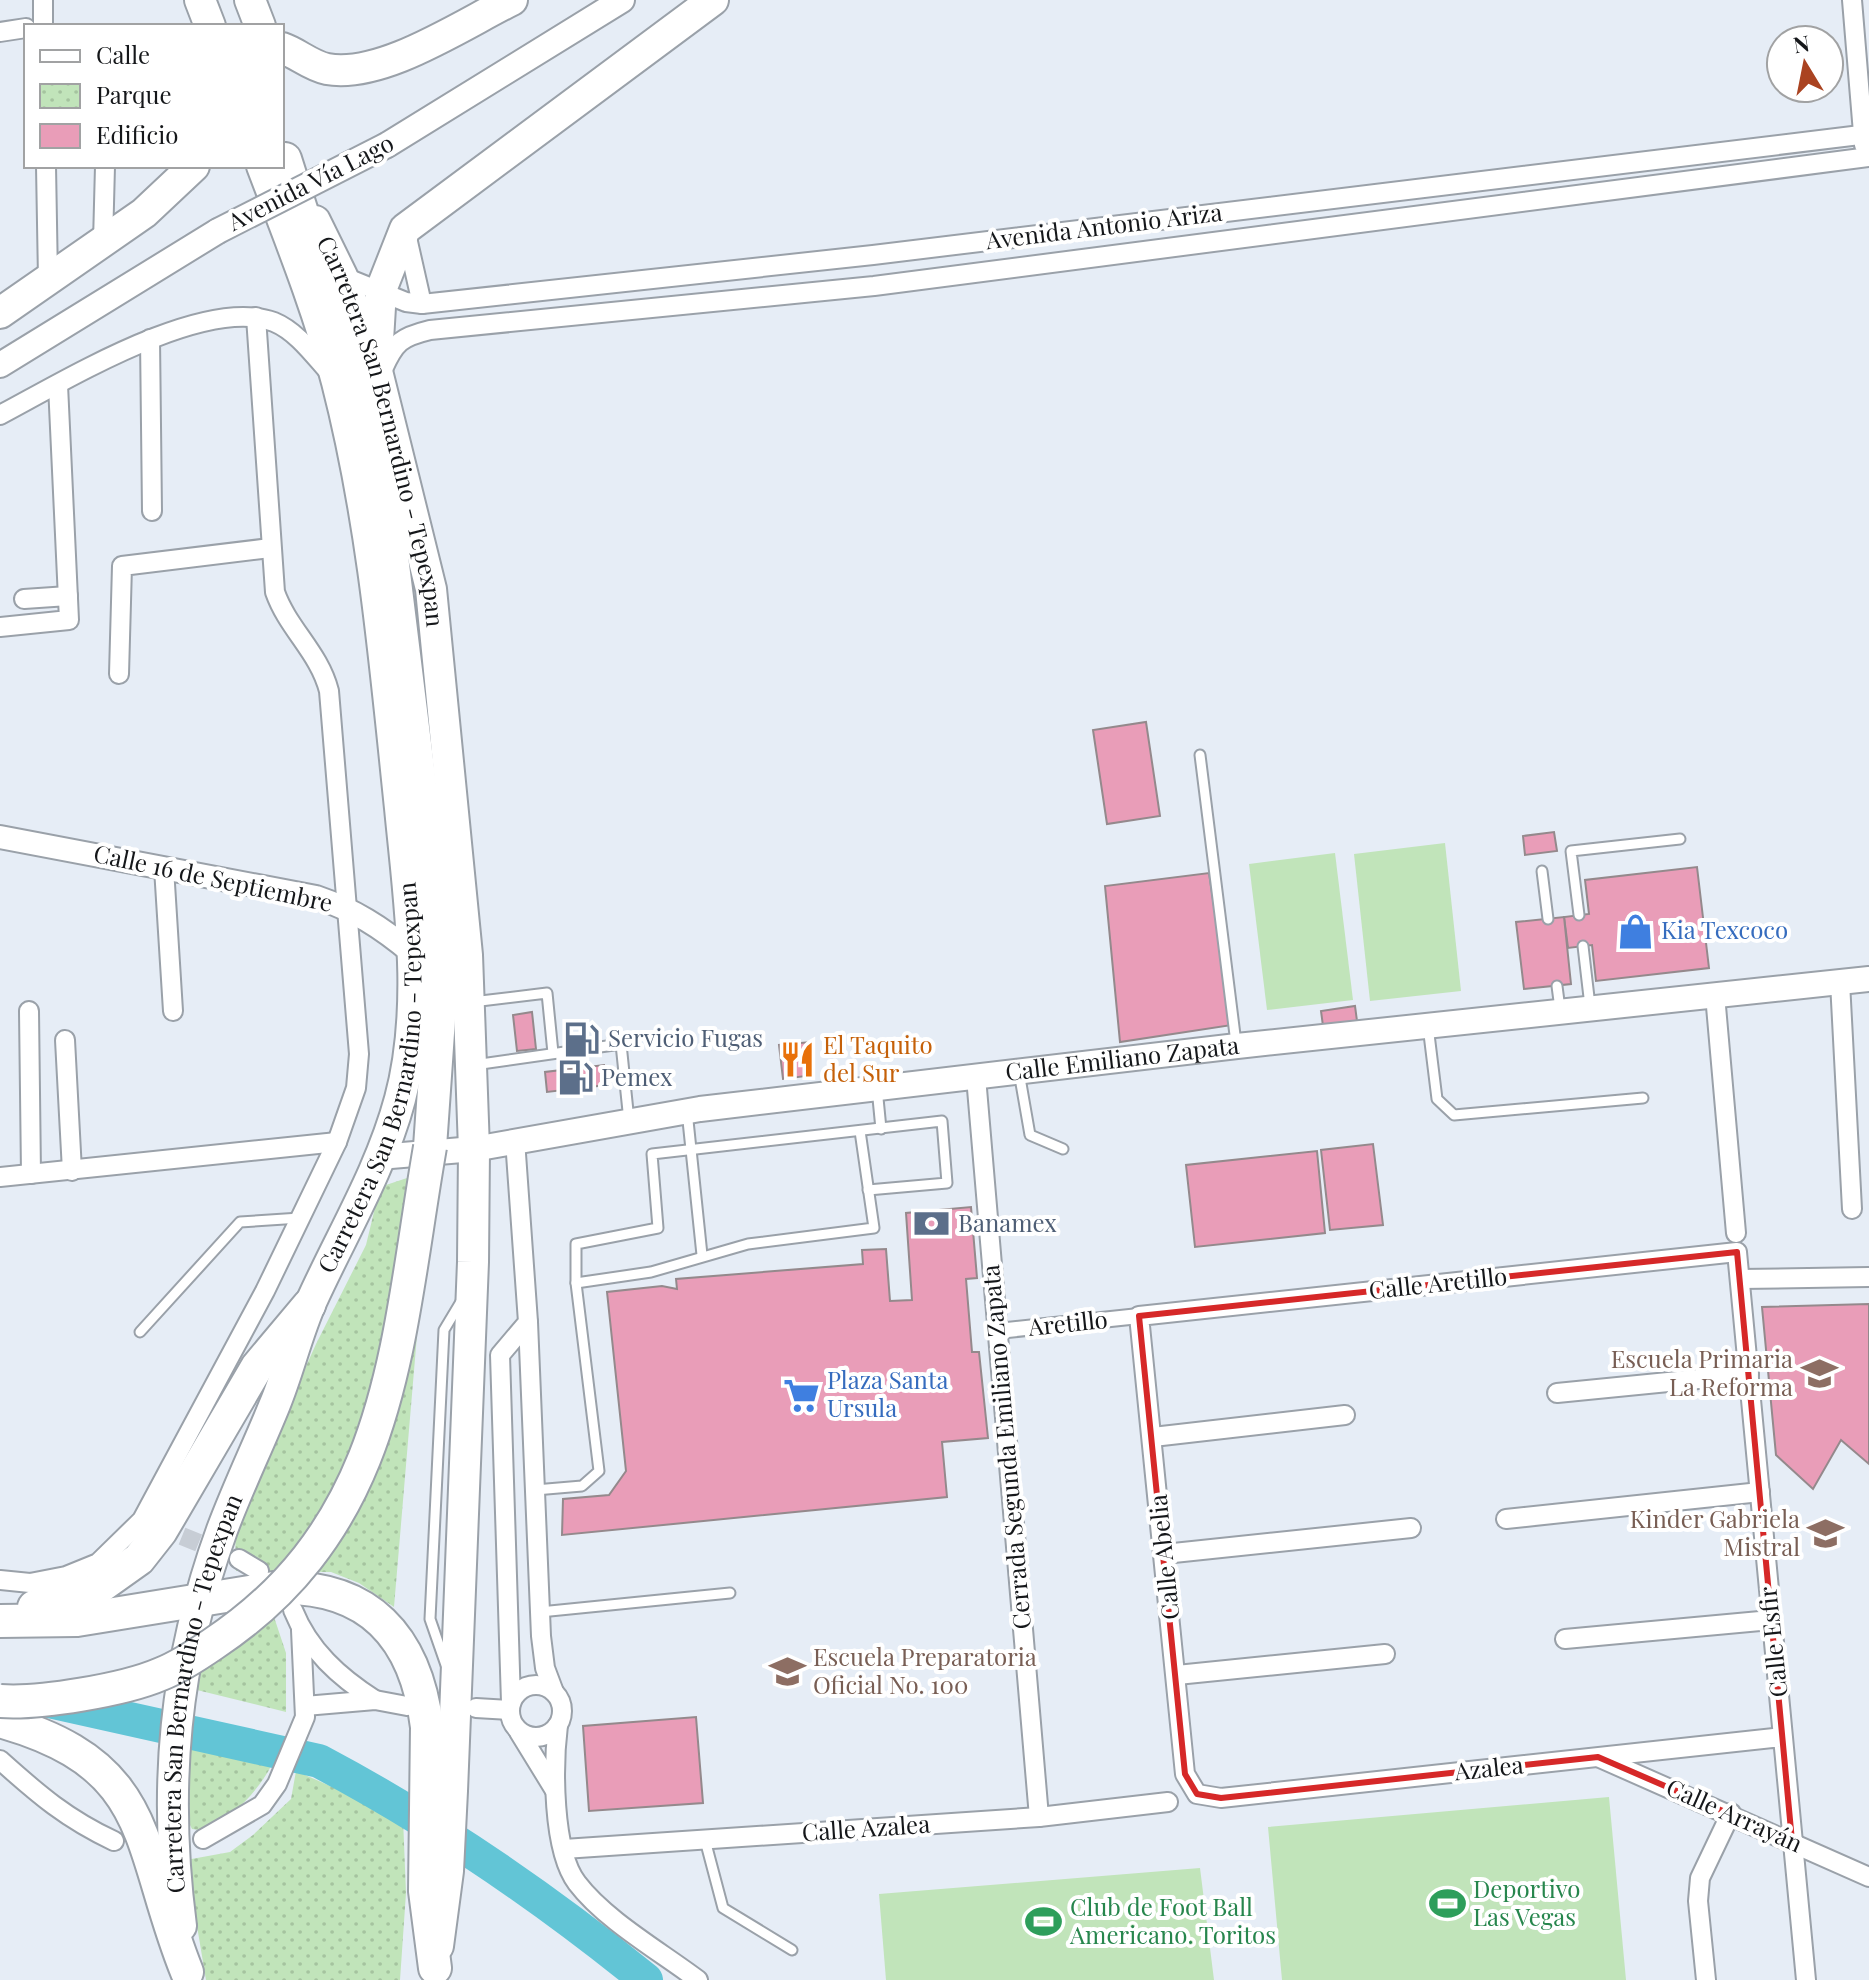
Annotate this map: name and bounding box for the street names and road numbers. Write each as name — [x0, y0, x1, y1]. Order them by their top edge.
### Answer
street label: Avenida Vía Lago — [221, 126, 399, 237]
street label: Avenida Antonio Ariza — [983, 195, 1224, 256]
street label: Carretera San Bernardino - Tepexpan — [311, 230, 453, 628]
street label: Calle 16 de Septiembre — [91, 836, 336, 918]
street label: Carretera San Bernardino - Tepexpan — [309, 881, 427, 1278]
street label: Calle Emiliano Zapata — [1003, 1028, 1241, 1087]
street label: Calle Aretillo — [1367, 1259, 1509, 1305]
street label: Cerrada Segunda Emiliano Zapata — [973, 1263, 1037, 1631]
street label: Aretillo — [1026, 1302, 1109, 1342]
street label: Carretera San Bernardino - Tepexpan — [155, 1489, 249, 1895]
street label: Calle Abelia — [1141, 1493, 1186, 1621]
street label: Calle Esfir — [1750, 1585, 1794, 1699]
street label: Azalea — [1452, 1747, 1525, 1787]
street label: Calle Arrayán — [1662, 1770, 1808, 1858]
street label: Calle Azalea — [801, 1807, 931, 1847]

